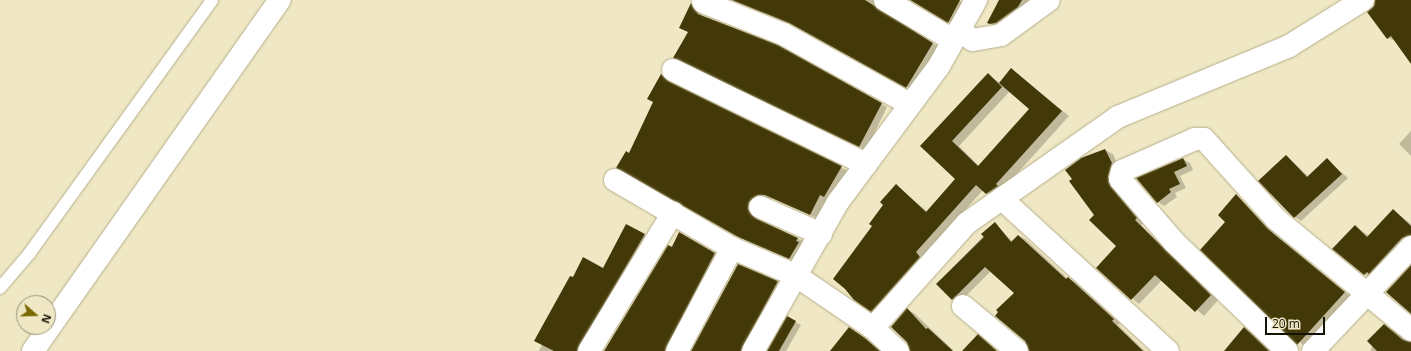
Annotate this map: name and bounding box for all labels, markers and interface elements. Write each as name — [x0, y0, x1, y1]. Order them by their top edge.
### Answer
north arrow — [16, 295, 56, 335]
scale bar — [1267, 309, 1327, 335]
text: N — [38, 312, 55, 326]
text: 20 m — [1272, 315, 1300, 332]

